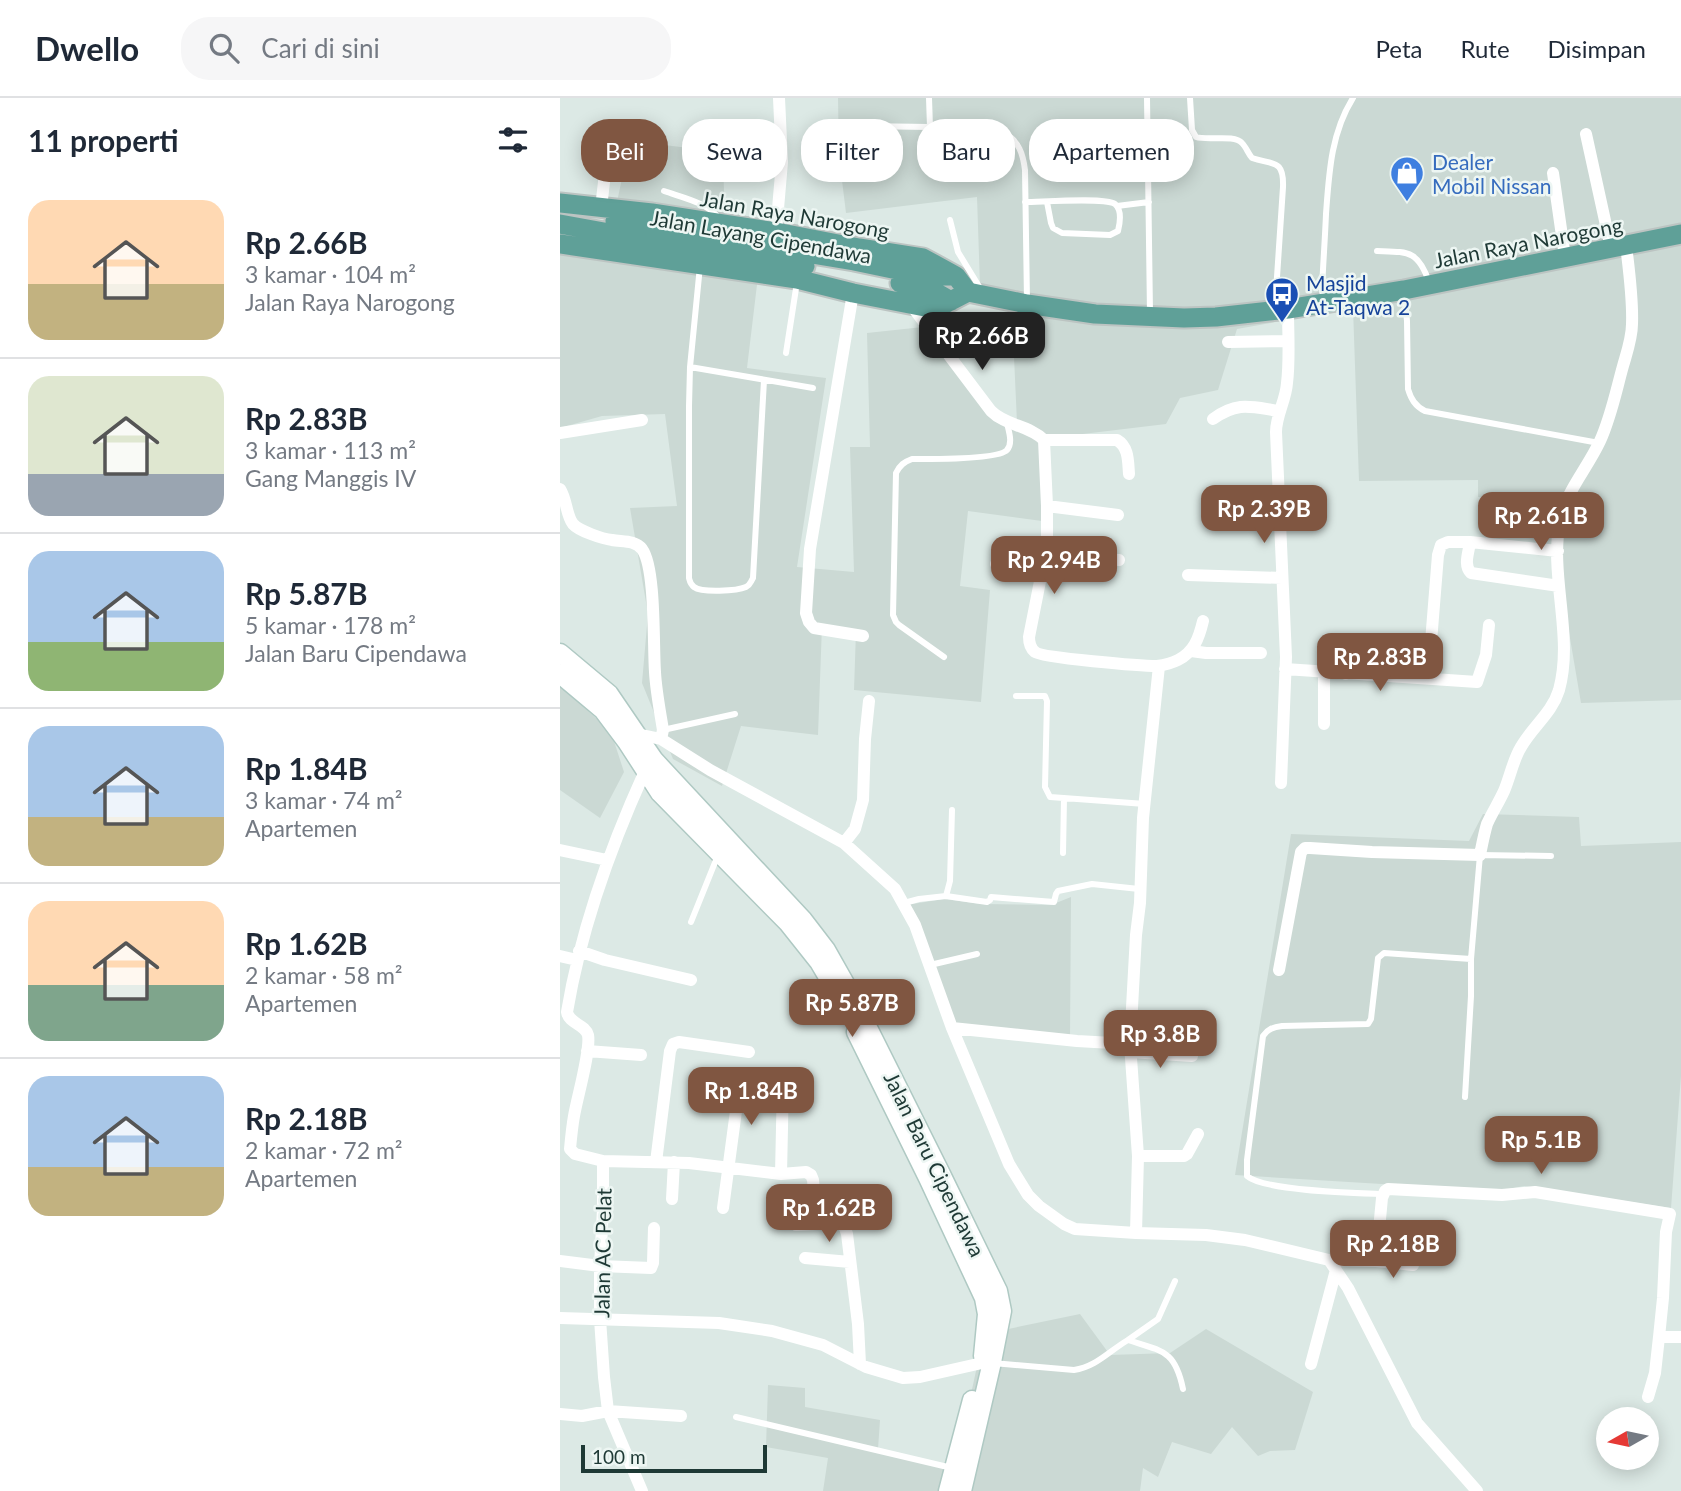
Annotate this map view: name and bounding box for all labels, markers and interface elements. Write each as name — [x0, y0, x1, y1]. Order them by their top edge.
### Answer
search box — [181, 17, 671, 80]
text: Dwello — [35, 28, 139, 68]
icon: search — [205, 29, 243, 67]
text: Cari di sini — [261, 32, 380, 64]
text: Peta — [1376, 34, 1422, 63]
text: Rute — [1460, 34, 1510, 63]
text: Disimpan — [1548, 34, 1646, 63]
chip: Beli — [581, 119, 668, 182]
chip: Sewa — [682, 119, 787, 182]
chip: Filter — [801, 119, 903, 182]
chip: Baru — [917, 119, 1015, 182]
chip: Apartemen — [1029, 119, 1194, 182]
icon: filters — [494, 121, 532, 159]
text: 11 properti — [28, 122, 179, 158]
place label: Dealer Mobil Nissan — [1432, 149, 1551, 198]
shop icon: Dealer Mobil Nissan — [1388, 154, 1426, 203]
street label: Jalan Raya Narogong — [699, 185, 892, 243]
street label: Jalan Layang Cipendawa — [649, 204, 873, 268]
street label: Jalan Raya Narogong — [1432, 211, 1624, 273]
text: Rp 2.66B — [245, 224, 368, 260]
icon: home — [84, 228, 168, 312]
text: 3 kamar · 104 m² — [245, 260, 416, 288]
place label: Masjid At-Taqwa 2 — [1306, 270, 1410, 319]
bus stop icon: Masjid At-Taqwa 2 — [1263, 275, 1301, 324]
text: Jalan Raya Narogong — [245, 288, 455, 316]
pin: Rp 2.66B — [910, 313, 1054, 372]
text: Rp 2.66B — [935, 321, 1029, 349]
text: Rp 2.83B — [245, 400, 368, 436]
icon: home — [84, 404, 168, 488]
text: 3 kamar · 113 m² — [245, 436, 416, 464]
text: Gang Manggis IV — [245, 464, 416, 492]
pin: Rp 2.39B — [1192, 486, 1336, 545]
pin: Rp 2.61B — [1469, 492, 1613, 552]
text: Rp 2.39B — [1217, 494, 1311, 522]
text: Rp 2.61B — [1494, 501, 1588, 529]
pin: Rp 2.94B — [982, 536, 1126, 596]
text: Rp 2.94B — [1007, 545, 1101, 573]
text: Rp 5.87B — [245, 575, 368, 611]
icon: home — [84, 579, 168, 663]
text: 5 kamar · 178 m² — [245, 611, 416, 639]
pin: Rp 2.83B — [1308, 634, 1452, 693]
text: Jalan Baru Cipendawa — [245, 639, 467, 667]
text: Rp 2.83B — [1333, 642, 1427, 670]
text: Rp 1.84B — [245, 750, 368, 786]
icon: home — [84, 754, 168, 838]
text: 3 kamar · 74 m² — [245, 786, 403, 814]
text: Apartemen — [245, 814, 357, 842]
text: Rp 1.62B — [245, 925, 368, 961]
icon: home — [84, 929, 168, 1013]
text: 2 kamar · 58 m² — [245, 961, 403, 989]
pin: Rp 5.87B — [780, 979, 924, 1039]
text: Rp 5.87B — [805, 988, 899, 1016]
text: Apartemen — [245, 989, 357, 1017]
pin: Rp 3.8B — [1095, 1010, 1225, 1070]
text: Rp 3.8B — [1120, 1019, 1200, 1047]
street label: Jalan Baru Cipendawa — [879, 1067, 991, 1261]
pin: Rp 1.84B — [679, 1068, 823, 1127]
text: Rp 1.84B — [704, 1076, 798, 1104]
text: Rp 2.18B — [245, 1100, 368, 1136]
icon: home — [84, 1104, 168, 1188]
pin: Rp 5.1B — [1476, 1116, 1606, 1176]
text: Rp 5.1B — [1501, 1125, 1581, 1153]
text: 2 kamar · 72 m² — [245, 1136, 403, 1164]
text: Apartemen — [245, 1164, 357, 1192]
pin: Rp 1.62B — [757, 1184, 901, 1244]
street label: Jalan AC Pelat — [588, 1187, 616, 1318]
text: Rp 1.62B — [782, 1193, 876, 1221]
pin: Rp 2.18B — [1321, 1220, 1465, 1280]
text: Rp 2.18B — [1346, 1229, 1440, 1257]
north arrow — [1596, 1407, 1659, 1470]
map controls — [1596, 1407, 1659, 1470]
scale bar — [581, 1442, 766, 1474]
text: 100 m — [592, 1445, 646, 1468]

